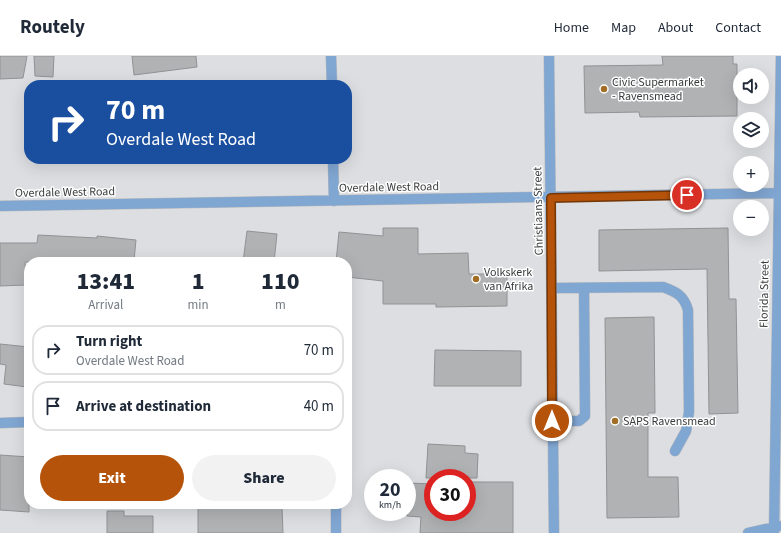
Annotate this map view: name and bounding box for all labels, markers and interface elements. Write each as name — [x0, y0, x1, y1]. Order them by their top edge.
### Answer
text: Routely — [20, 14, 85, 41]
text: Home — [554, 18, 589, 38]
text: Map — [611, 18, 636, 38]
text: About — [658, 18, 693, 38]
text: Contact — [715, 18, 761, 38]
map controls — [733, 68, 769, 236]
button: sound — [733, 68, 769, 104]
place label: Civic Supermarket - Ravensmead — [612, 74, 704, 105]
marker: Civic Supermarket - Ravensmead — [599, 84, 609, 94]
text: 70 m — [106, 90, 165, 130]
icon: right — [40, 96, 92, 148]
button: layers — [733, 112, 769, 148]
text: Overdale West Road — [106, 127, 256, 152]
button: + — [733, 156, 769, 192]
street label: Christiaans Street — [529, 167, 548, 255]
street label: Overdale West Road — [339, 178, 439, 197]
pin — [670, 178, 704, 212]
street label: Overdale West Road — [15, 183, 115, 202]
icon: arrive — [676, 184, 698, 206]
button: − — [733, 200, 769, 236]
street label: Florida Street — [755, 260, 774, 328]
text: 13:41 — [76, 264, 135, 299]
text: 1 — [192, 264, 205, 299]
text: 110 — [261, 264, 300, 299]
place label: Volkskerk van Afrika — [484, 264, 533, 295]
marker: Volkskerk van Afrika — [471, 274, 481, 284]
text: Arrival — [88, 296, 123, 314]
text: min — [188, 296, 209, 314]
text: m — [275, 296, 286, 314]
text: Turn right — [76, 331, 142, 352]
icon: right — [42, 339, 64, 361]
text: 70 m — [304, 340, 334, 361]
text: Overdale West Road — [76, 352, 184, 370]
icon: arrive — [42, 395, 64, 417]
text: Arrive at destination — [76, 396, 211, 417]
text: 40 m — [304, 396, 334, 417]
position arrow — [531, 400, 573, 442]
place label: SAPS Ravensmead — [623, 413, 716, 430]
marker: SAPS Ravensmead — [610, 416, 620, 426]
button: Exit — [40, 455, 184, 501]
button: Share — [192, 455, 336, 501]
speed limit sign: 30 — [424, 469, 476, 521]
text: 20 — [379, 476, 401, 504]
text: km/h — [379, 498, 401, 512]

